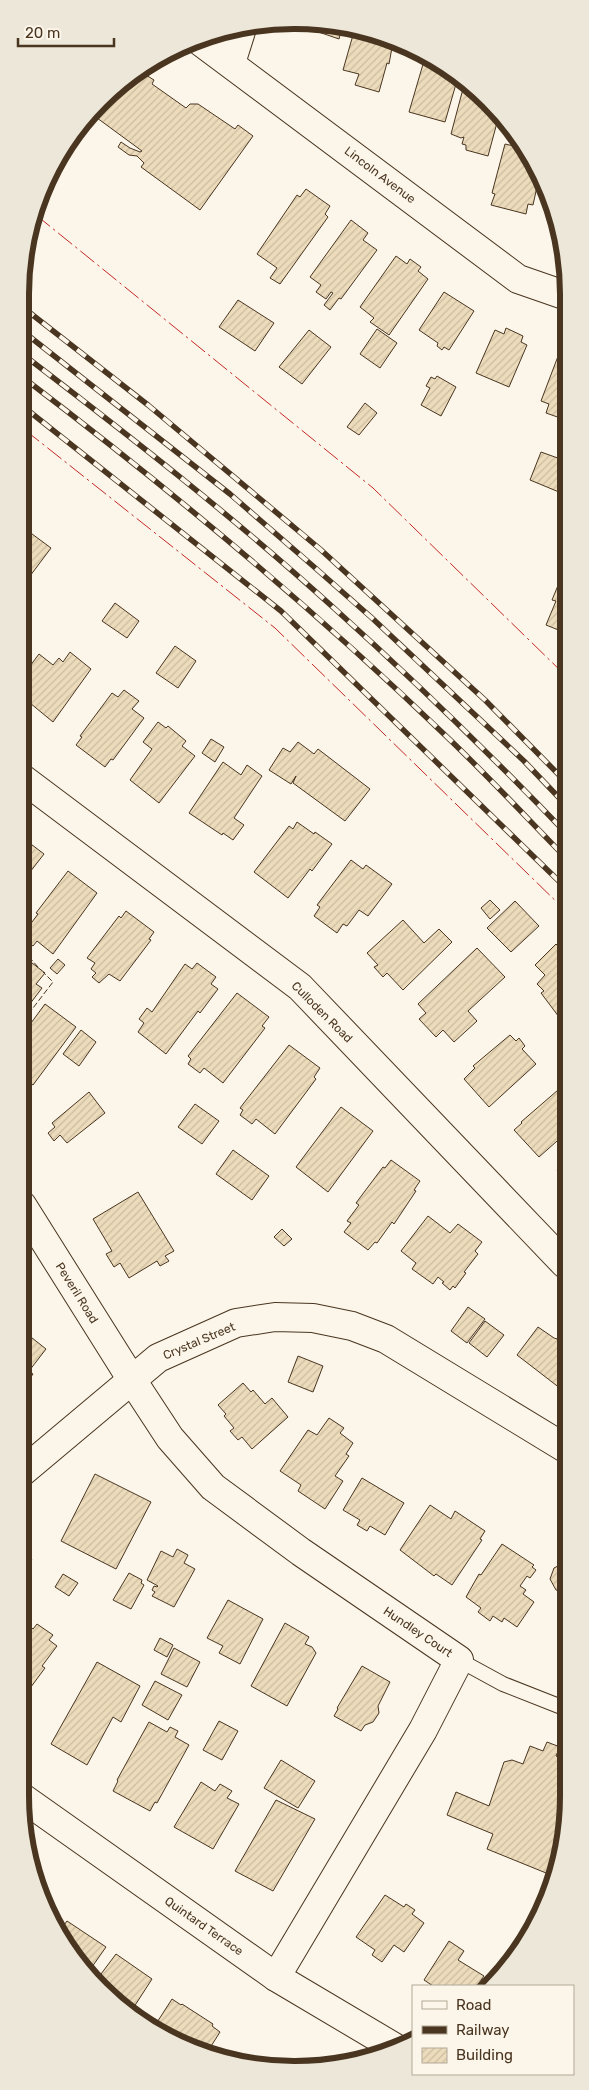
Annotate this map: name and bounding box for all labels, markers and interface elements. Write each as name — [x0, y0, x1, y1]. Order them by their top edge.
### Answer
scale bar — [18, 15, 114, 47]
text: 20 m — [25, 24, 60, 42]
street label: Lincoln Avenue — [342, 144, 418, 206]
street label: Culloden Road — [289, 979, 355, 1045]
street label: Peveril Road — [53, 1260, 101, 1326]
street label: Crystal Street — [161, 1319, 237, 1362]
street label: Hundley Court — [381, 1604, 455, 1660]
street label: Quintard Terrace — [162, 1894, 246, 1958]
legend — [412, 1985, 574, 2075]
text: Road — [456, 1996, 492, 2014]
text: Railway — [456, 2021, 510, 2039]
text: Building — [456, 2046, 513, 2064]

